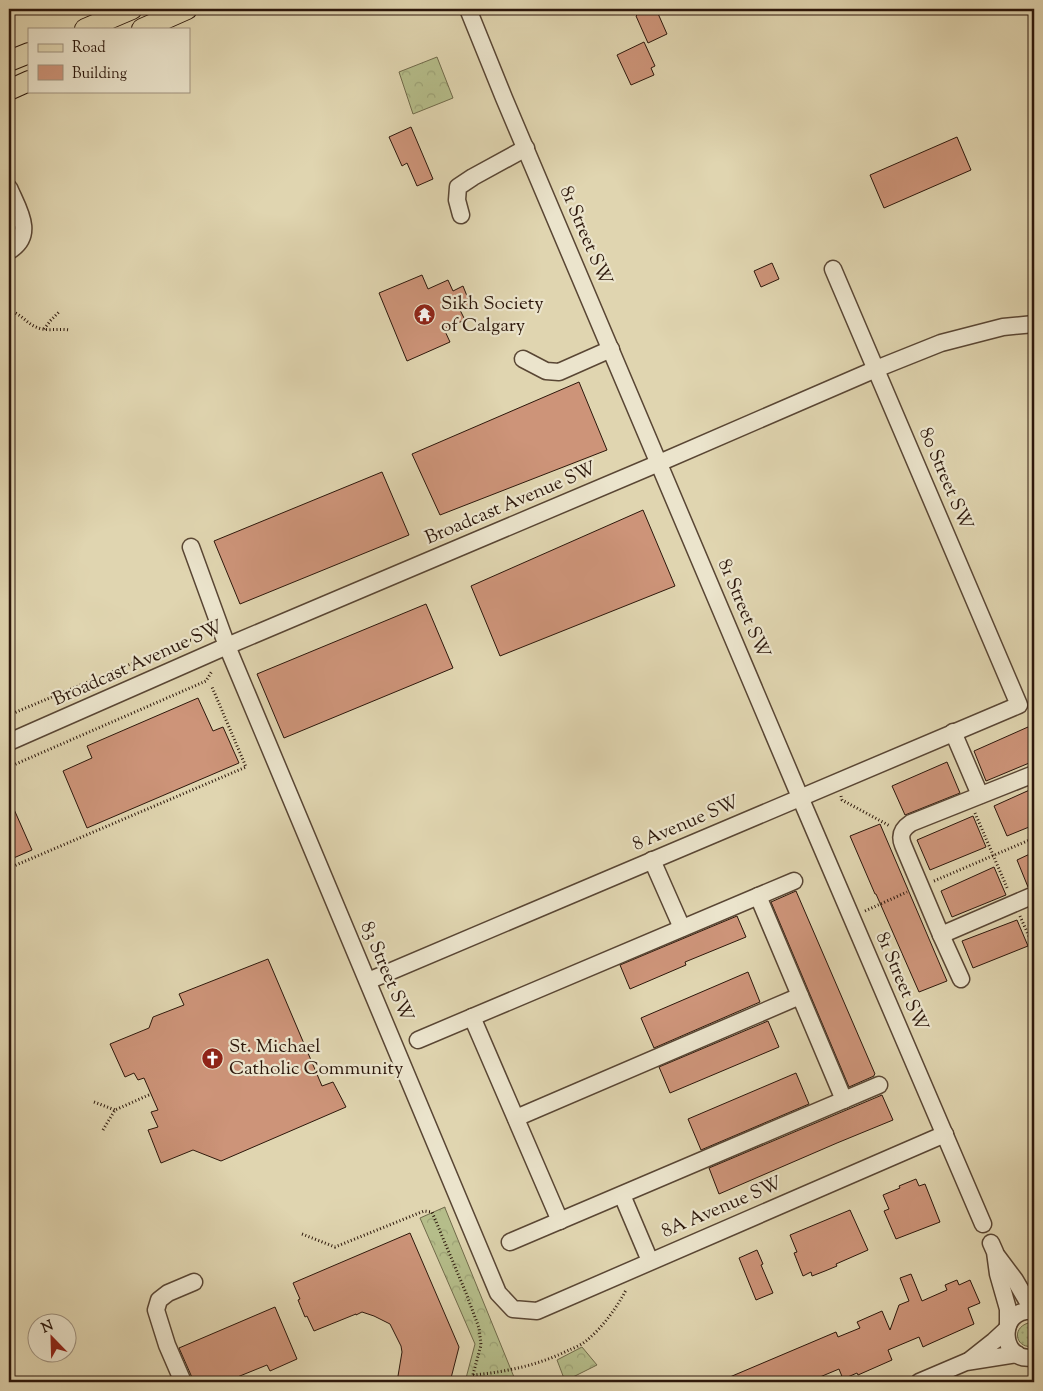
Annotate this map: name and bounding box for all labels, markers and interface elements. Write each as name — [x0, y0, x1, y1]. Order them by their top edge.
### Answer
legend — [28, 28, 190, 92]
text: Road — [72, 38, 106, 59]
text: Building — [72, 64, 127, 85]
street label: 81 Street SW — [552, 182, 618, 290]
place label: Sikh Society of Calgary — [441, 291, 544, 340]
temple icon: Sikh Society of Calgary — [413, 303, 437, 327]
street label: 80 Street SW — [911, 424, 979, 534]
street label: Broadcast Avenue SW — [421, 456, 601, 552]
street label: 81 Street SW — [710, 555, 776, 663]
street label: Broadcast Avenue SW — [49, 614, 227, 714]
street label: 8 Avenue SW — [629, 789, 743, 859]
street label: 83 Street SW — [353, 918, 419, 1026]
street label: 81 Street SW — [868, 928, 934, 1036]
place label: St. Michael Catholic Community — [229, 1034, 404, 1083]
church icon: St. Michael Catholic Community — [201, 1046, 225, 1070]
street label: 8A Avenue SW — [658, 1170, 786, 1246]
north arrow — [28, 1314, 78, 1364]
text: N — [39, 1316, 57, 1339]

